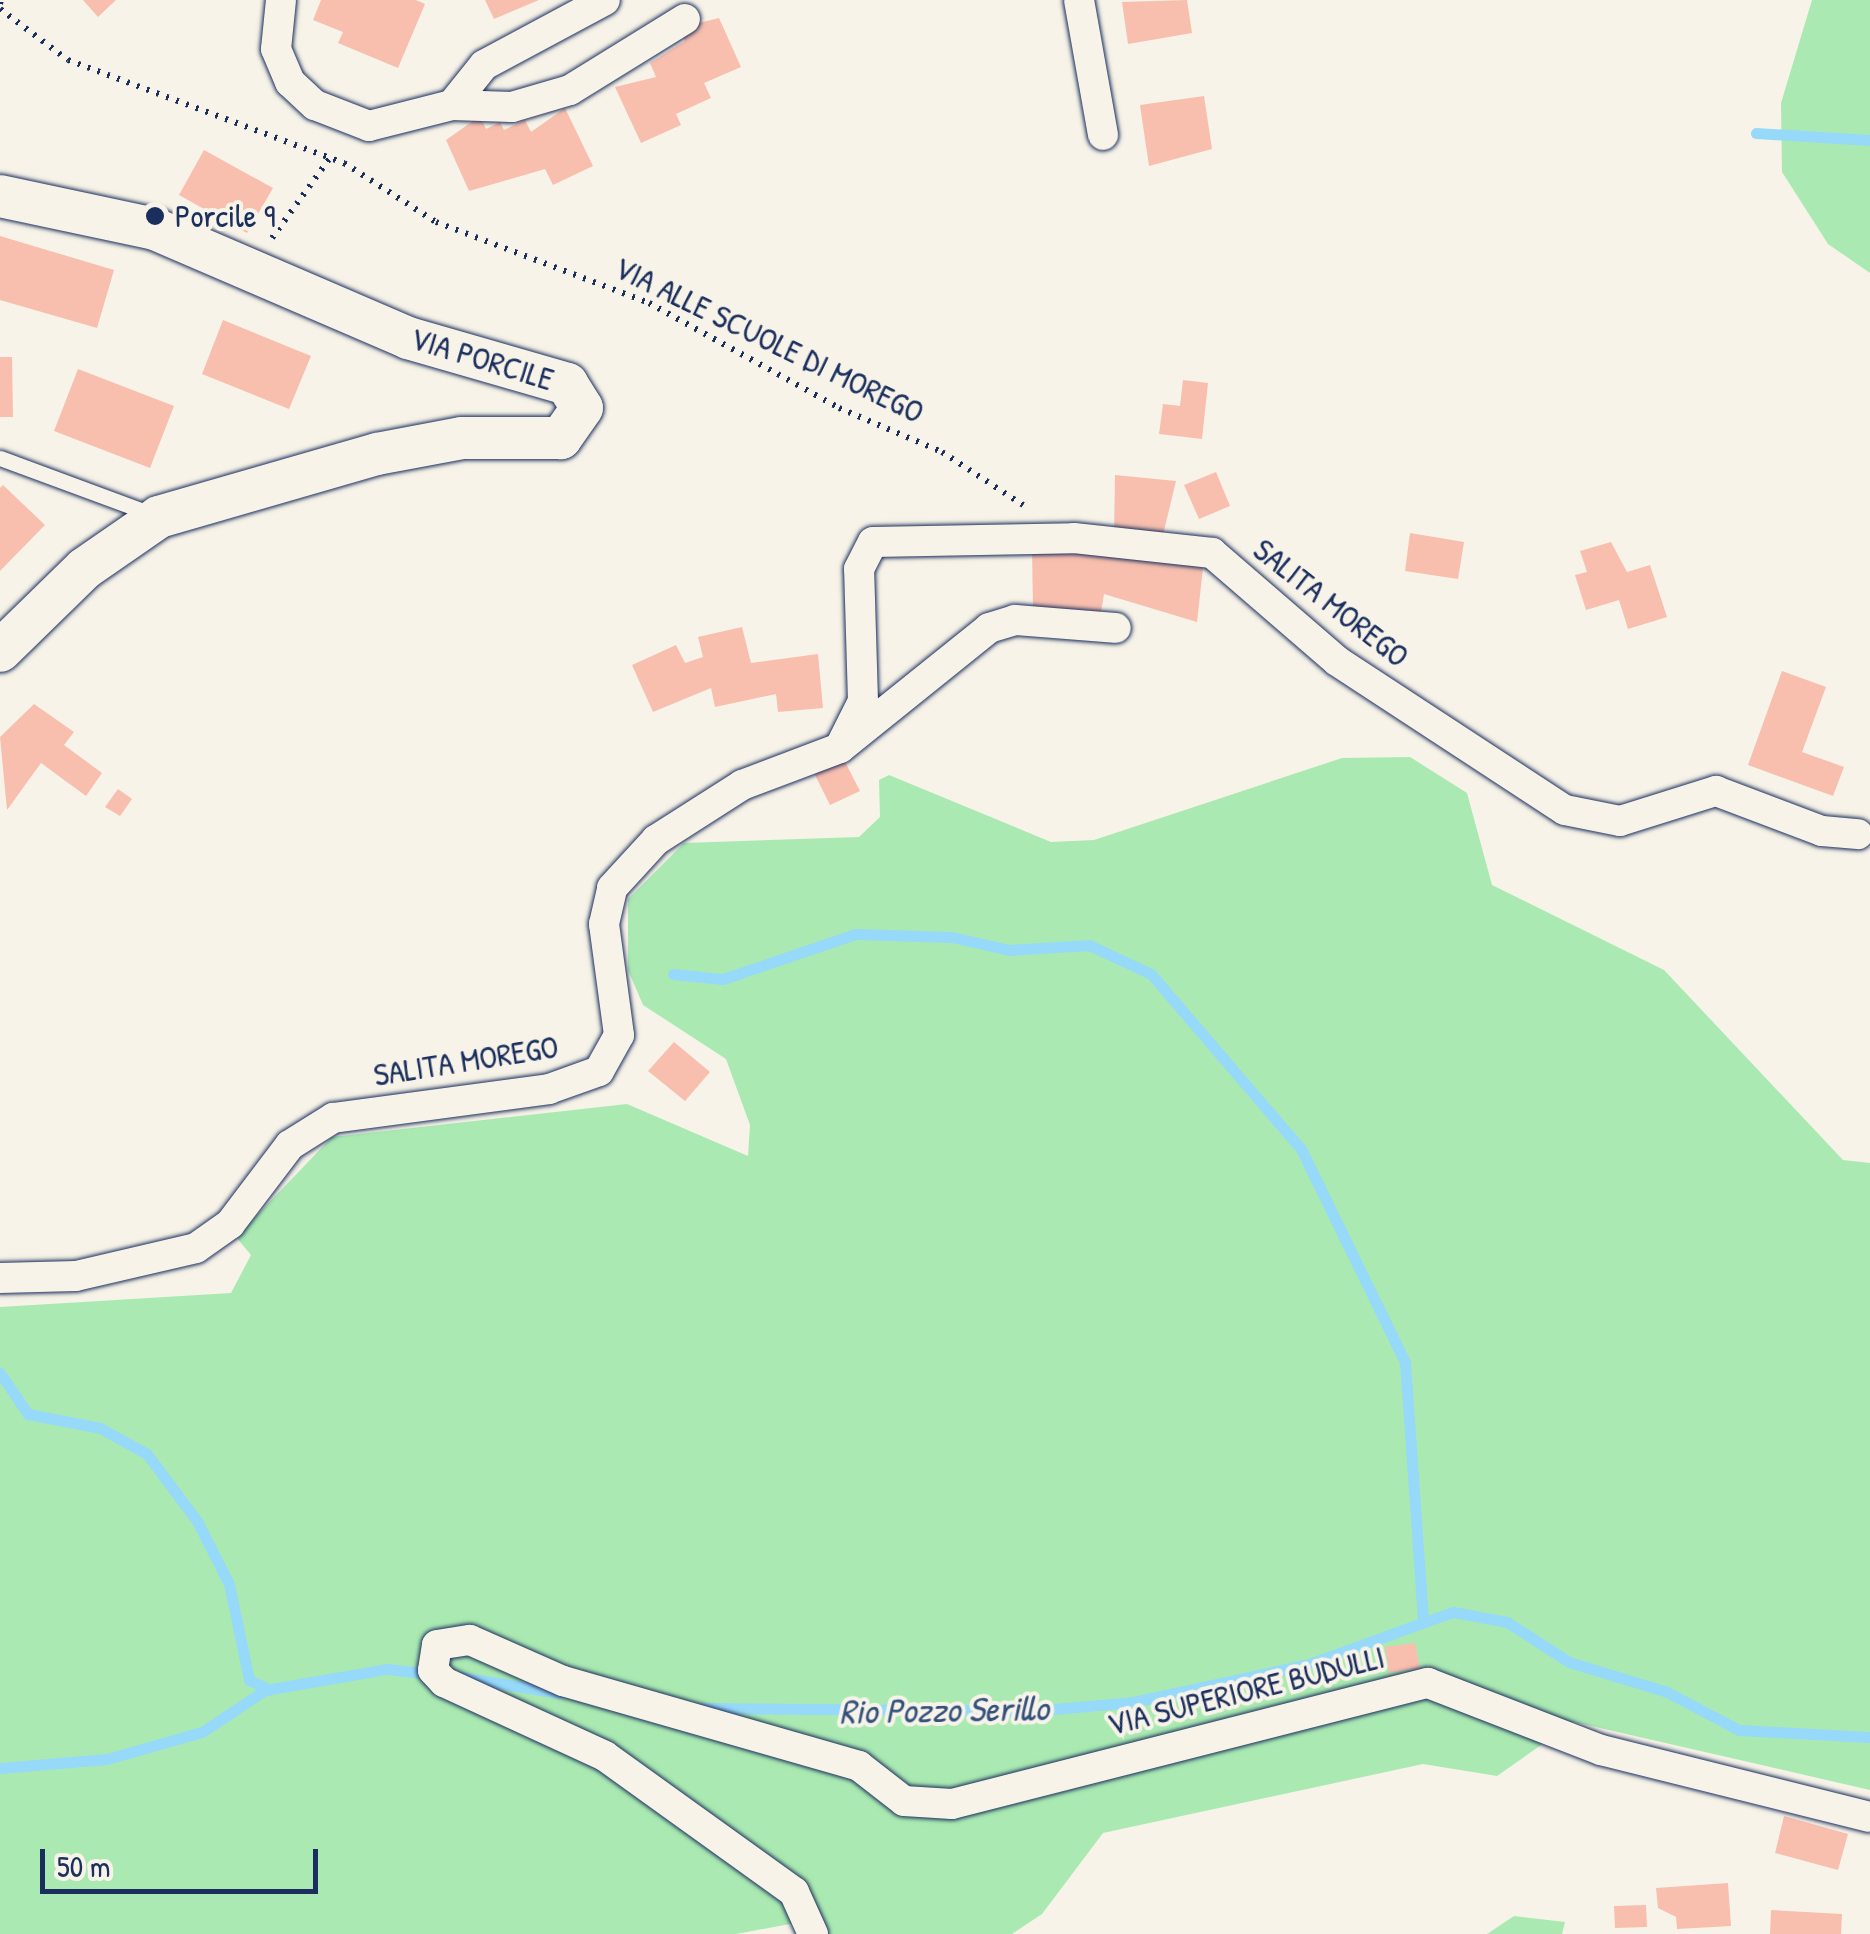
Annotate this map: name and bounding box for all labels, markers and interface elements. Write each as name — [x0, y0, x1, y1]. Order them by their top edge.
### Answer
place label: Porcile 9 — [175, 197, 276, 235]
marker: Porcile 9 — [144, 205, 166, 227]
street label: VIA ALLE SCUOLE DI MOREGO — [608, 248, 930, 432]
street label: VIA PORCILE — [406, 319, 558, 399]
street label: SALITA MOREGO — [1246, 531, 1416, 675]
street label: SALITA MOREGO — [371, 1027, 561, 1095]
street label: VIA SUPERIORE BUDULLI — [1104, 1638, 1388, 1744]
water label: Rio Pozzo Serillo — [839, 1687, 1049, 1733]
scale bar — [45, 1829, 322, 1891]
text: 50 m — [57, 1846, 110, 1886]

